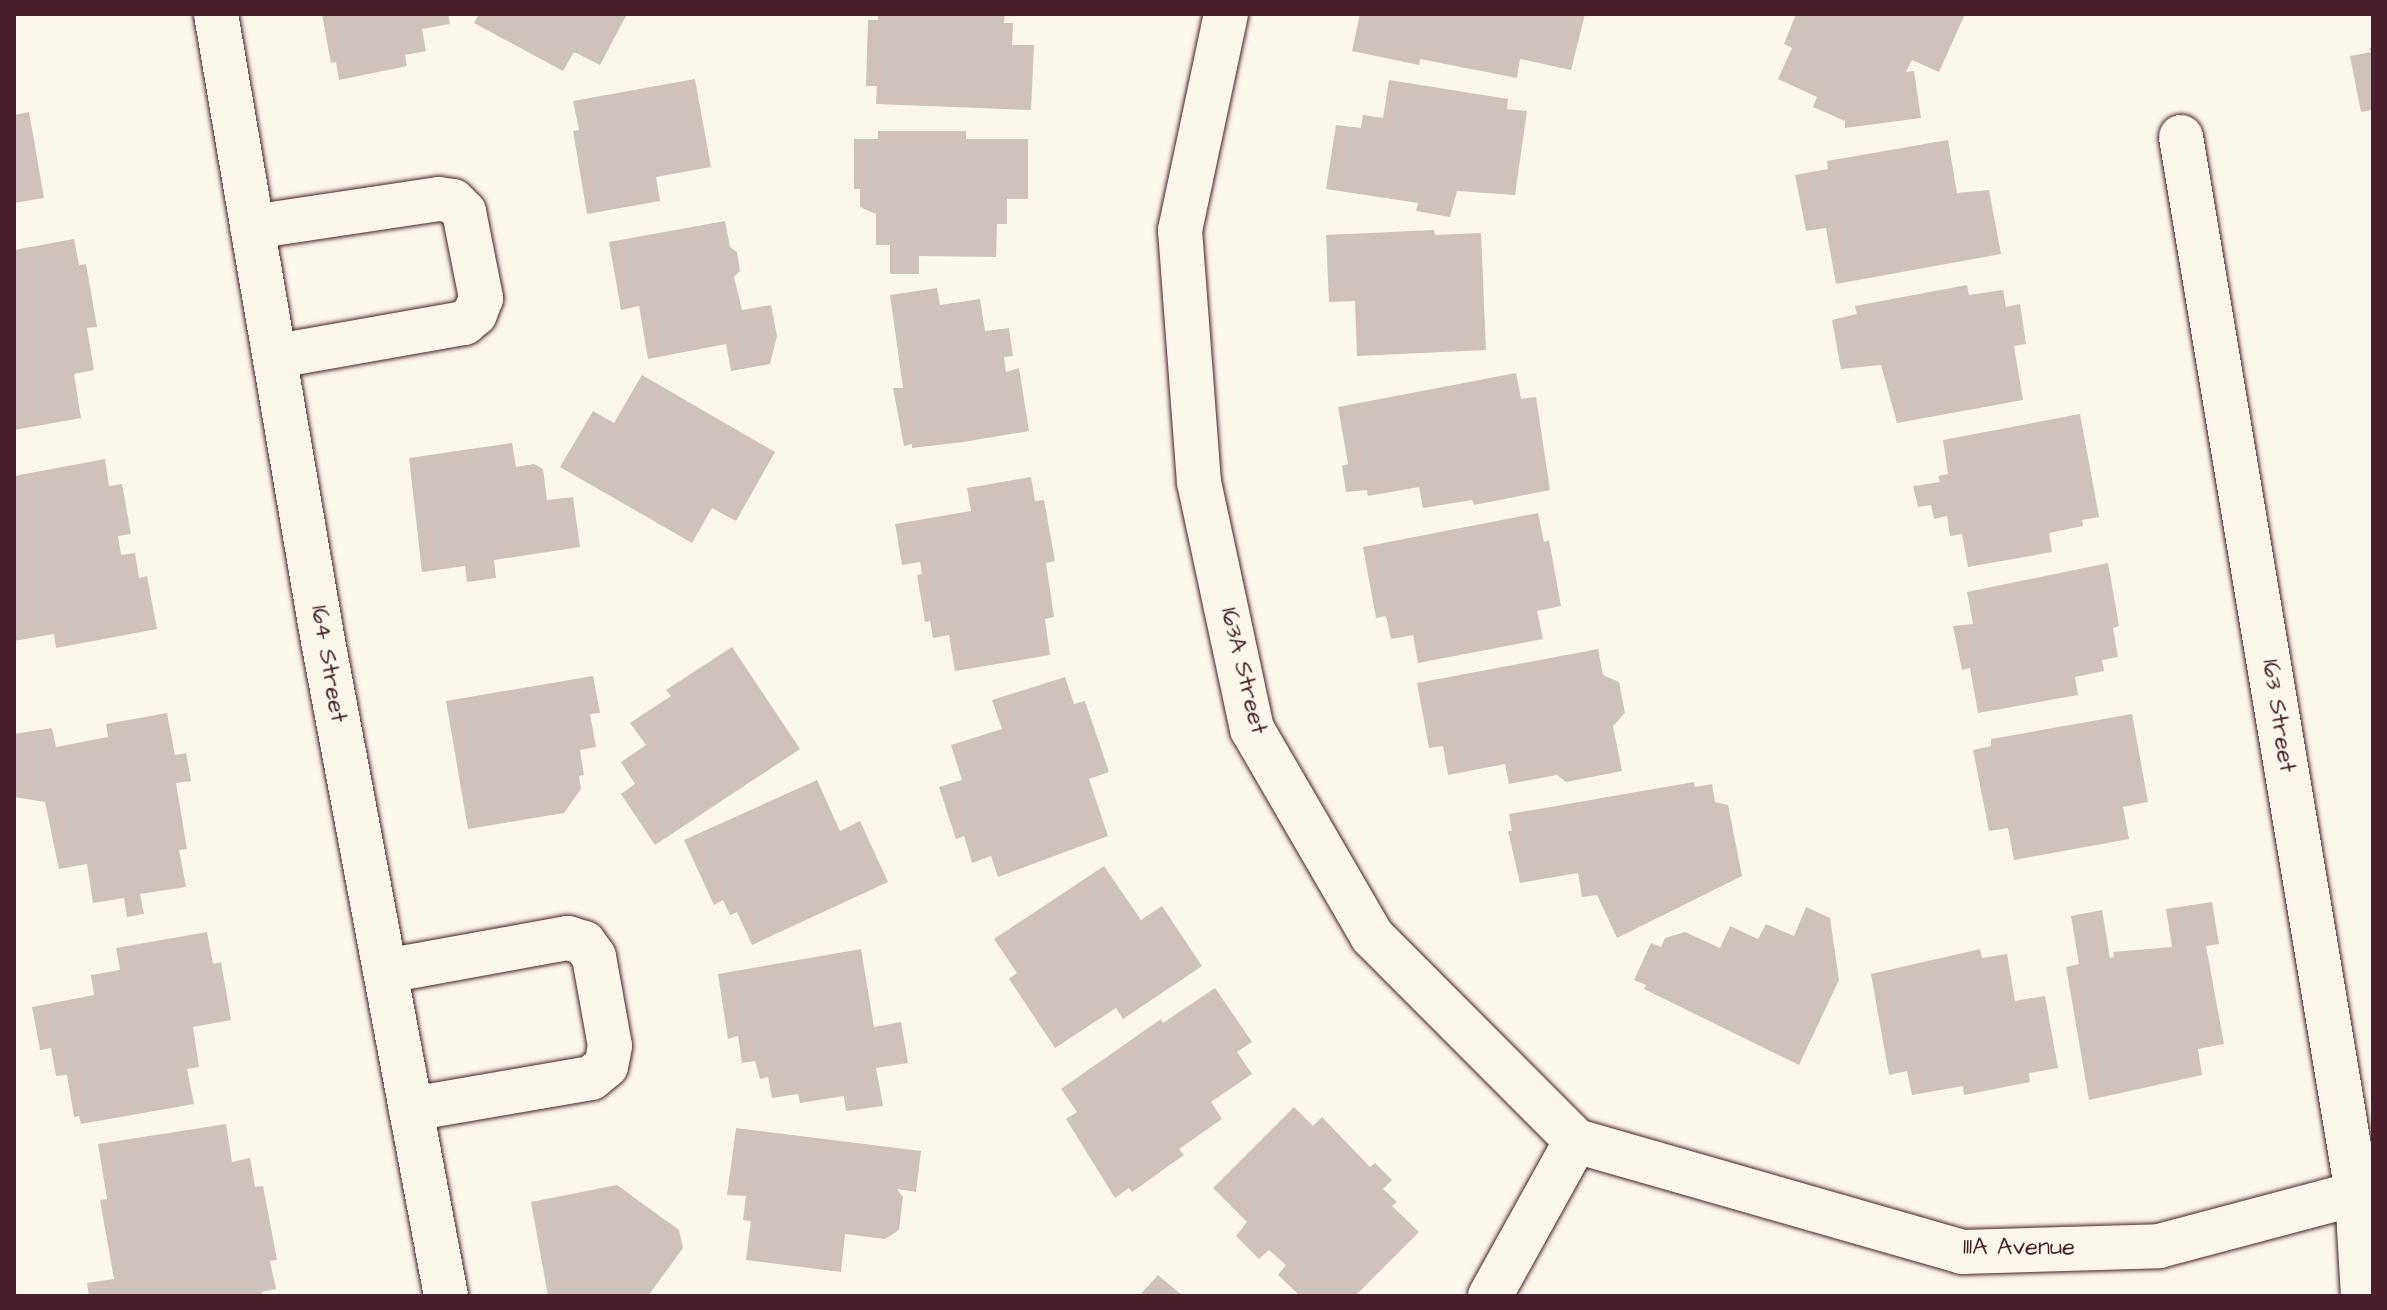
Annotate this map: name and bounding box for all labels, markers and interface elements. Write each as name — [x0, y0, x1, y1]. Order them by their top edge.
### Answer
street label: 164 Street — [304, 603, 352, 725]
street label: 163A Street — [1213, 605, 1273, 737]
street label: 163 Street — [2255, 657, 2301, 775]
street label: 111A Avenue — [1963, 1234, 2075, 1262]

